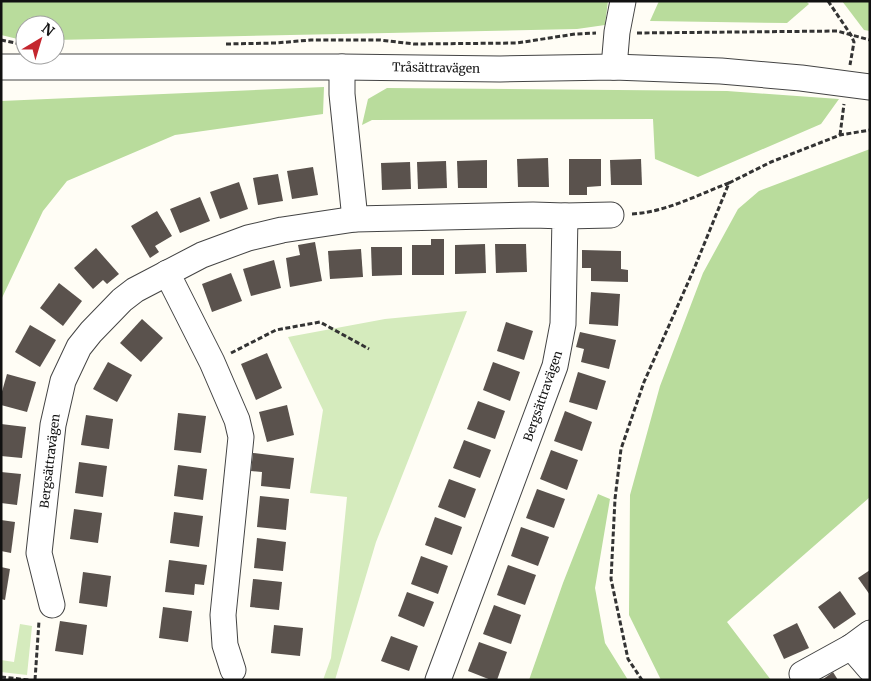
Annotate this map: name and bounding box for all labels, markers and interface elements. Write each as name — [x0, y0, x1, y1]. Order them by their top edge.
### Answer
north arrow — [15, 15, 65, 65]
text: N — [38, 19, 58, 40]
street label: Tråsättravägen — [392, 59, 480, 76]
street label: Bergsättravägen — [520, 348, 565, 443]
street label: Bergsättravägen — [36, 413, 63, 509]

